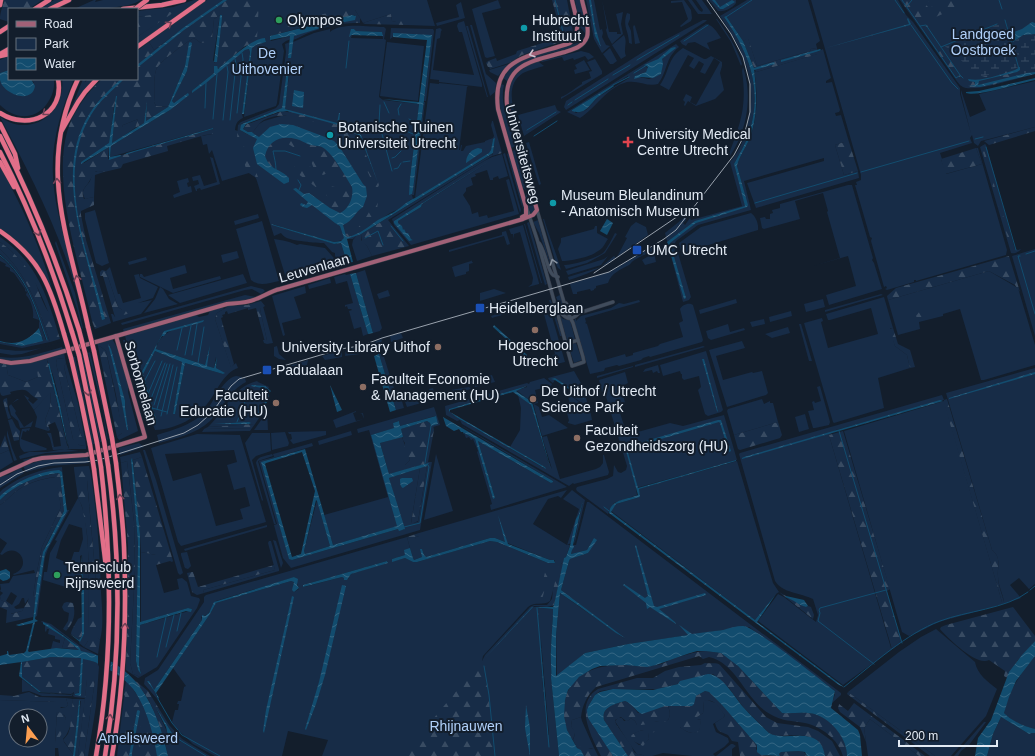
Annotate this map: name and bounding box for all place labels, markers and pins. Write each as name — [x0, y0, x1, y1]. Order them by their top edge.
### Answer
place label: Olympos — [287, 12, 342, 28]
place label: Hubrecht Instituut — [532, 12, 589, 44]
marker: Olympos — [274, 15, 284, 25]
marker: Hubrecht Instituut — [519, 23, 529, 33]
place label: Botanische Tuinen Universiteit Utrecht — [338, 119, 456, 151]
place label: University Medical Centre Utrecht — [637, 126, 751, 158]
marker: Botanische Tuinen Universiteit Utrecht — [325, 130, 335, 140]
marker: University Medical Centre Utrecht — [622, 136, 634, 148]
place label: Museum Bleulandinum - Anatomisch Museum — [561, 187, 703, 219]
marker: Museum Bleulandinum - Anatomisch Museum — [548, 198, 558, 208]
place label: UMC Utrecht — [646, 242, 727, 258]
marker: UMC Utrecht — [631, 244, 643, 256]
place label: Heidelberglaan — [489, 300, 583, 316]
marker: Heidelberglaan — [474, 302, 486, 314]
marker: Hogeschool Utrecht — [530, 325, 540, 335]
place label: Hogeschool Utrecht — [498, 337, 572, 369]
place label: University Library Uithof — [281, 339, 430, 355]
marker: University Library Uithof — [433, 342, 443, 352]
place label: Padualaan — [276, 362, 343, 378]
marker: Padualaan — [261, 364, 273, 376]
place label: Faculteit Economie & Management (HU) — [371, 371, 499, 403]
marker: Faculteit Economie & Management (HU) — [358, 382, 368, 392]
place label: De Uithof / Utrecht Science Park — [541, 383, 656, 415]
place label: Faculteit Educatie (HU) — [180, 387, 268, 419]
marker: De Uithof / Utrecht Science Park — [528, 394, 538, 404]
marker: Faculteit Educatie (HU) — [271, 398, 281, 408]
place label: Faculteit Gezondheidszorg (HU) — [585, 422, 728, 454]
marker: Faculteit Gezondheidszorg (HU) — [572, 433, 582, 443]
place label: Tennisclub Rijnsweerd — [65, 559, 134, 591]
marker: Tennisclub Rijnsweerd — [52, 570, 62, 580]

